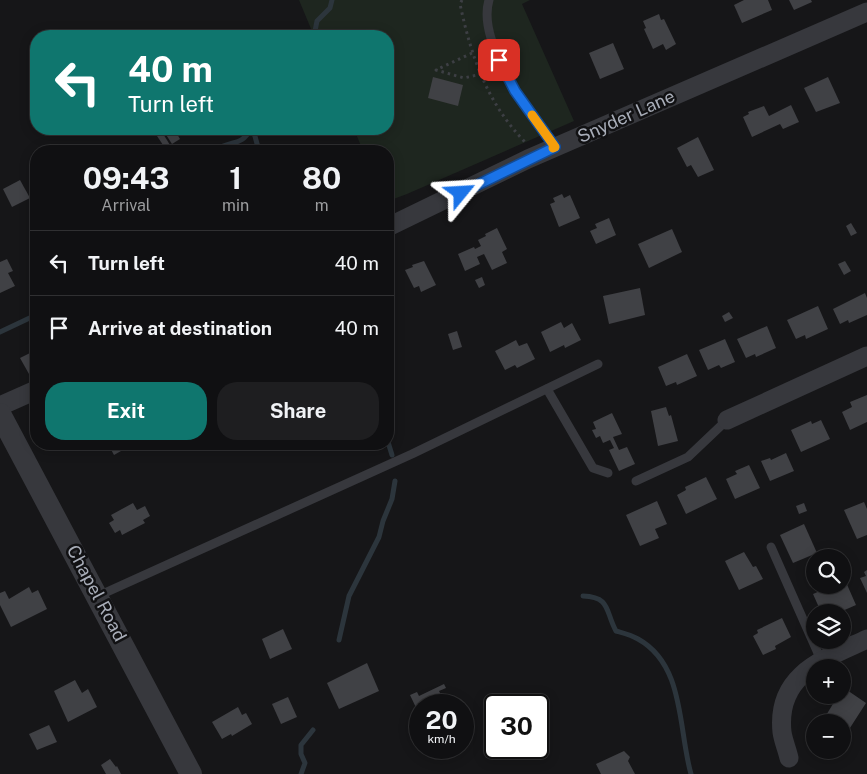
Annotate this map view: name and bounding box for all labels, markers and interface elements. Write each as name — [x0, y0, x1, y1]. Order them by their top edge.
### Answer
pin — [478, 39, 520, 81]
icon: arrive — [485, 46, 513, 74]
text: 40 m — [128, 49, 213, 90]
icon: left — [45, 50, 110, 115]
street label: Snyder Lane — [574, 85, 678, 147]
text: Turn left — [128, 91, 214, 117]
text: 09:43 — [83, 160, 169, 196]
text: 1 — [229, 160, 242, 196]
text: 80 — [302, 160, 341, 196]
position arrow — [434, 166, 486, 218]
text: Arrival — [101, 196, 151, 215]
text: min — [222, 196, 249, 215]
text: m — [315, 196, 329, 215]
icon: left — [45, 249, 73, 277]
text: Turn left — [88, 252, 165, 274]
text: 40 m — [334, 252, 379, 274]
icon: arrive — [45, 314, 73, 342]
text: Arrive at destination — [88, 317, 272, 339]
text: 40 m — [334, 317, 379, 339]
button: Exit — [45, 382, 207, 440]
button: Share — [217, 382, 379, 440]
street label: Chapel Road — [63, 541, 131, 645]
map controls — [806, 549, 851, 759]
button: search — [806, 549, 851, 594]
button: layers — [806, 604, 851, 649]
button: + — [806, 659, 851, 704]
speed limit sign: 30 — [484, 694, 549, 759]
text: 20 — [426, 705, 458, 735]
button: − — [806, 714, 851, 759]
text: km/h — [427, 732, 456, 746]

